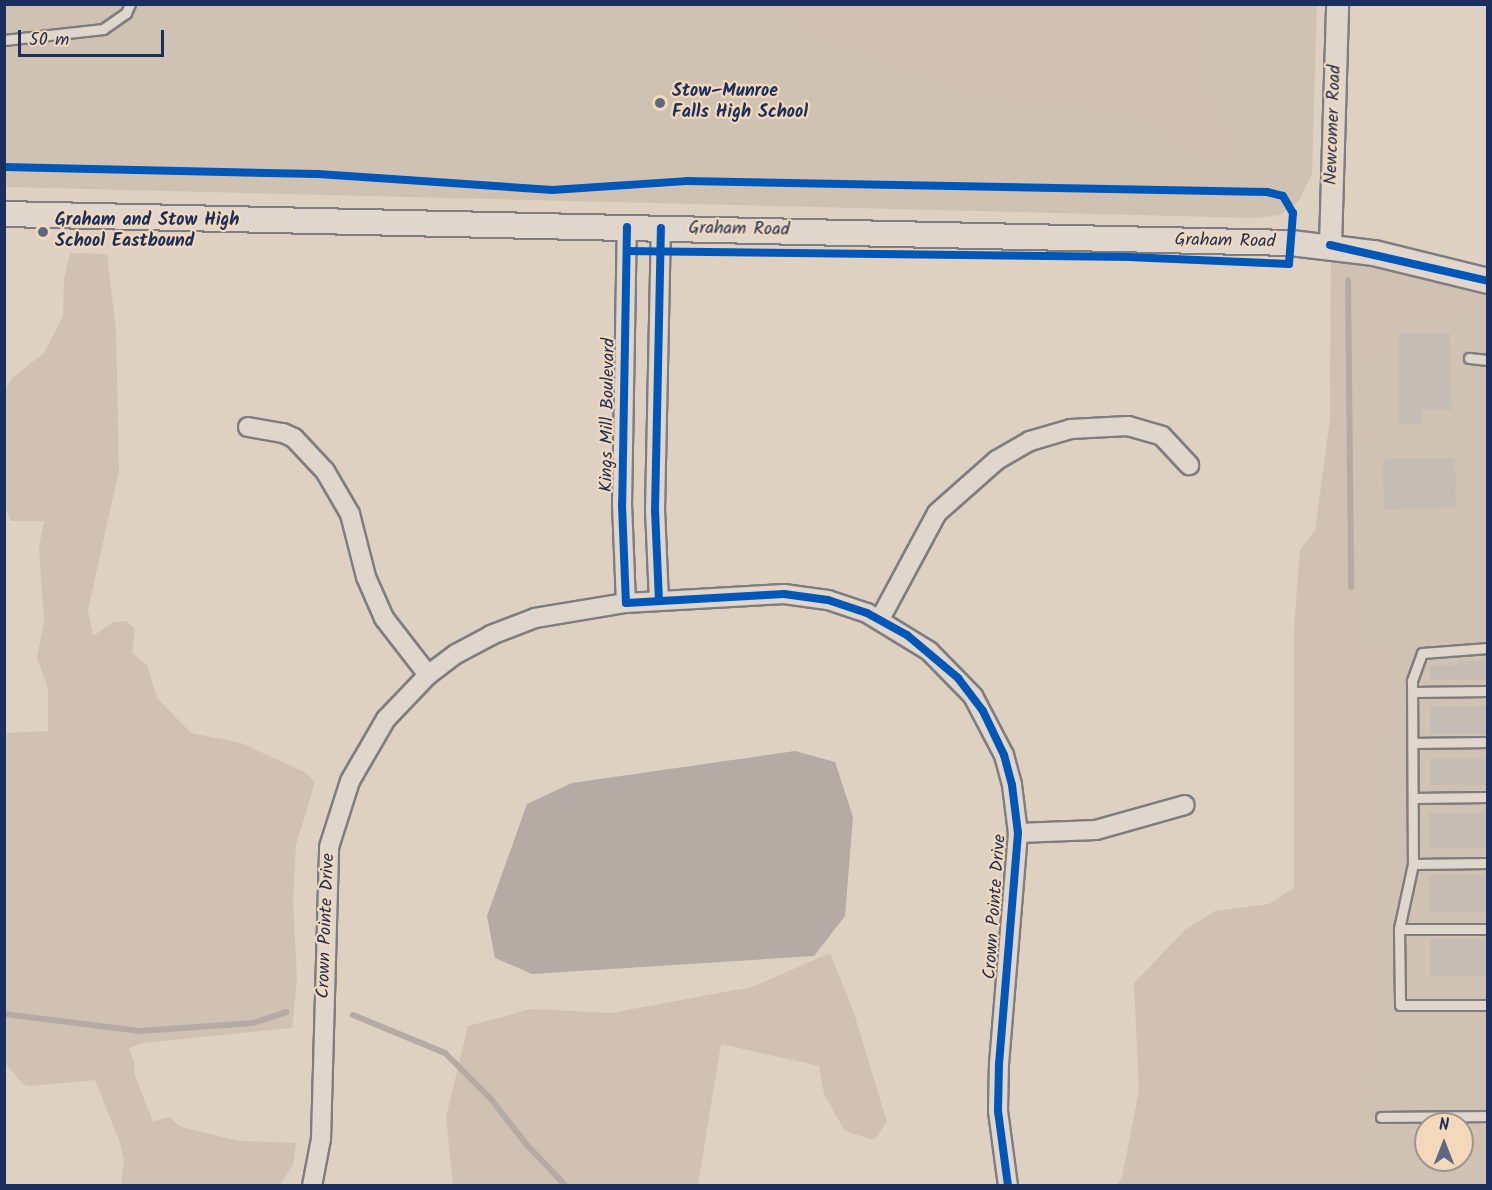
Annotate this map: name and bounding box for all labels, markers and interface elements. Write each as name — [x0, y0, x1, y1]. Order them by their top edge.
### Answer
scale bar — [21, 18, 166, 56]
text: 50 m — [29, 26, 69, 55]
street label: Newcomer Road — [1321, 65, 1347, 185]
place label: Stow–Munroe Falls High School — [672, 82, 808, 124]
marker: Stow–Munroe Falls High School — [653, 96, 667, 110]
place label: Graham and Stow High School Eastbound — [55, 211, 239, 254]
street label: Graham Road — [688, 218, 790, 242]
marker: Graham and Stow High School Eastbound — [36, 225, 50, 239]
street label: Graham Road — [1174, 230, 1276, 254]
street label: Kings Mill Boulevard — [597, 338, 621, 492]
street label: Crown Pointe Drive — [980, 834, 1012, 980]
street label: Crown Pointe Drive — [314, 853, 340, 999]
north arrow — [1414, 1112, 1474, 1172]
text: N — [1439, 1113, 1449, 1138]

